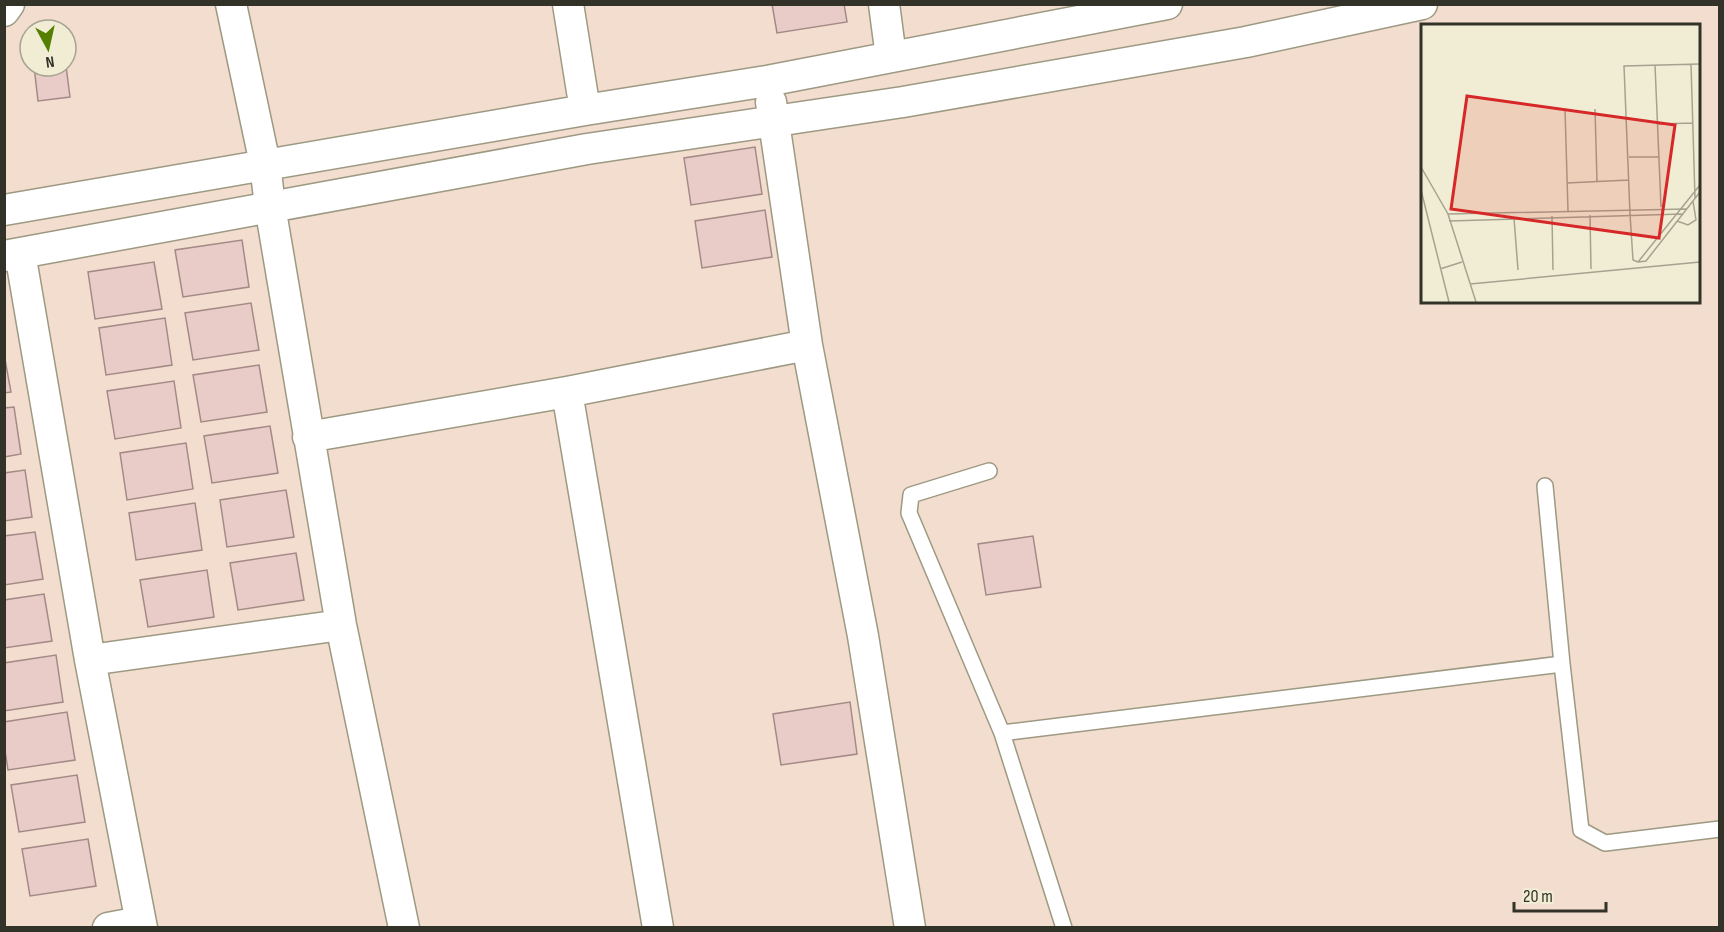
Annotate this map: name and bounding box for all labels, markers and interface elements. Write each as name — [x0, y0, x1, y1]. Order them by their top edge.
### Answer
north arrow — [18, 18, 78, 78]
inset map — [1421, 24, 1700, 303]
text: N — [44, 51, 55, 71]
scale bar — [1514, 875, 1606, 913]
text: 20 m — [1523, 886, 1553, 907]

